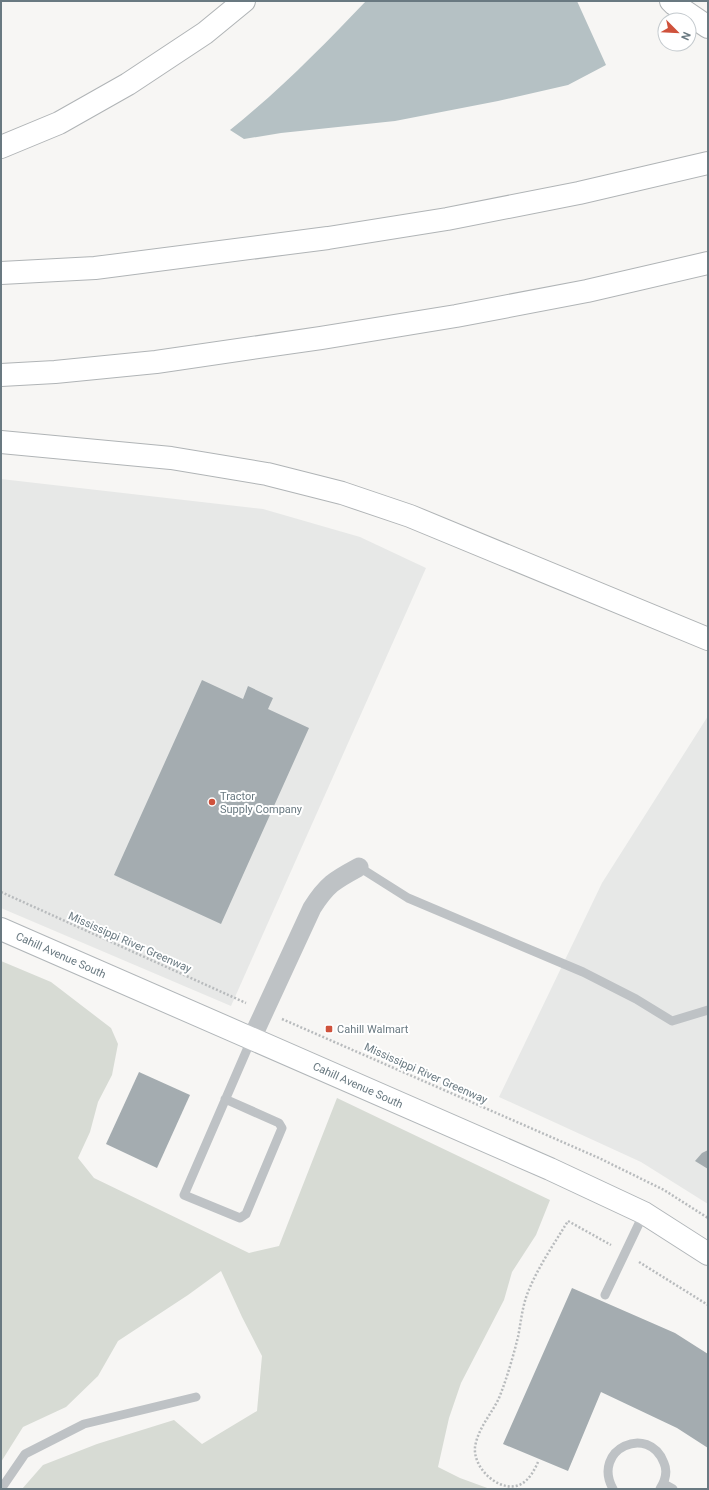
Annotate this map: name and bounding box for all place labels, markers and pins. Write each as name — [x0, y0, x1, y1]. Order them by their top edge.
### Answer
place label: Tractor Supply Company — [220, 790, 303, 816]
marker: Tractor Supply Company — [207, 797, 217, 807]
place label: Cahill Walmart — [337, 1023, 409, 1036]
marker: Cahill Walmart — [324, 1024, 334, 1034]

